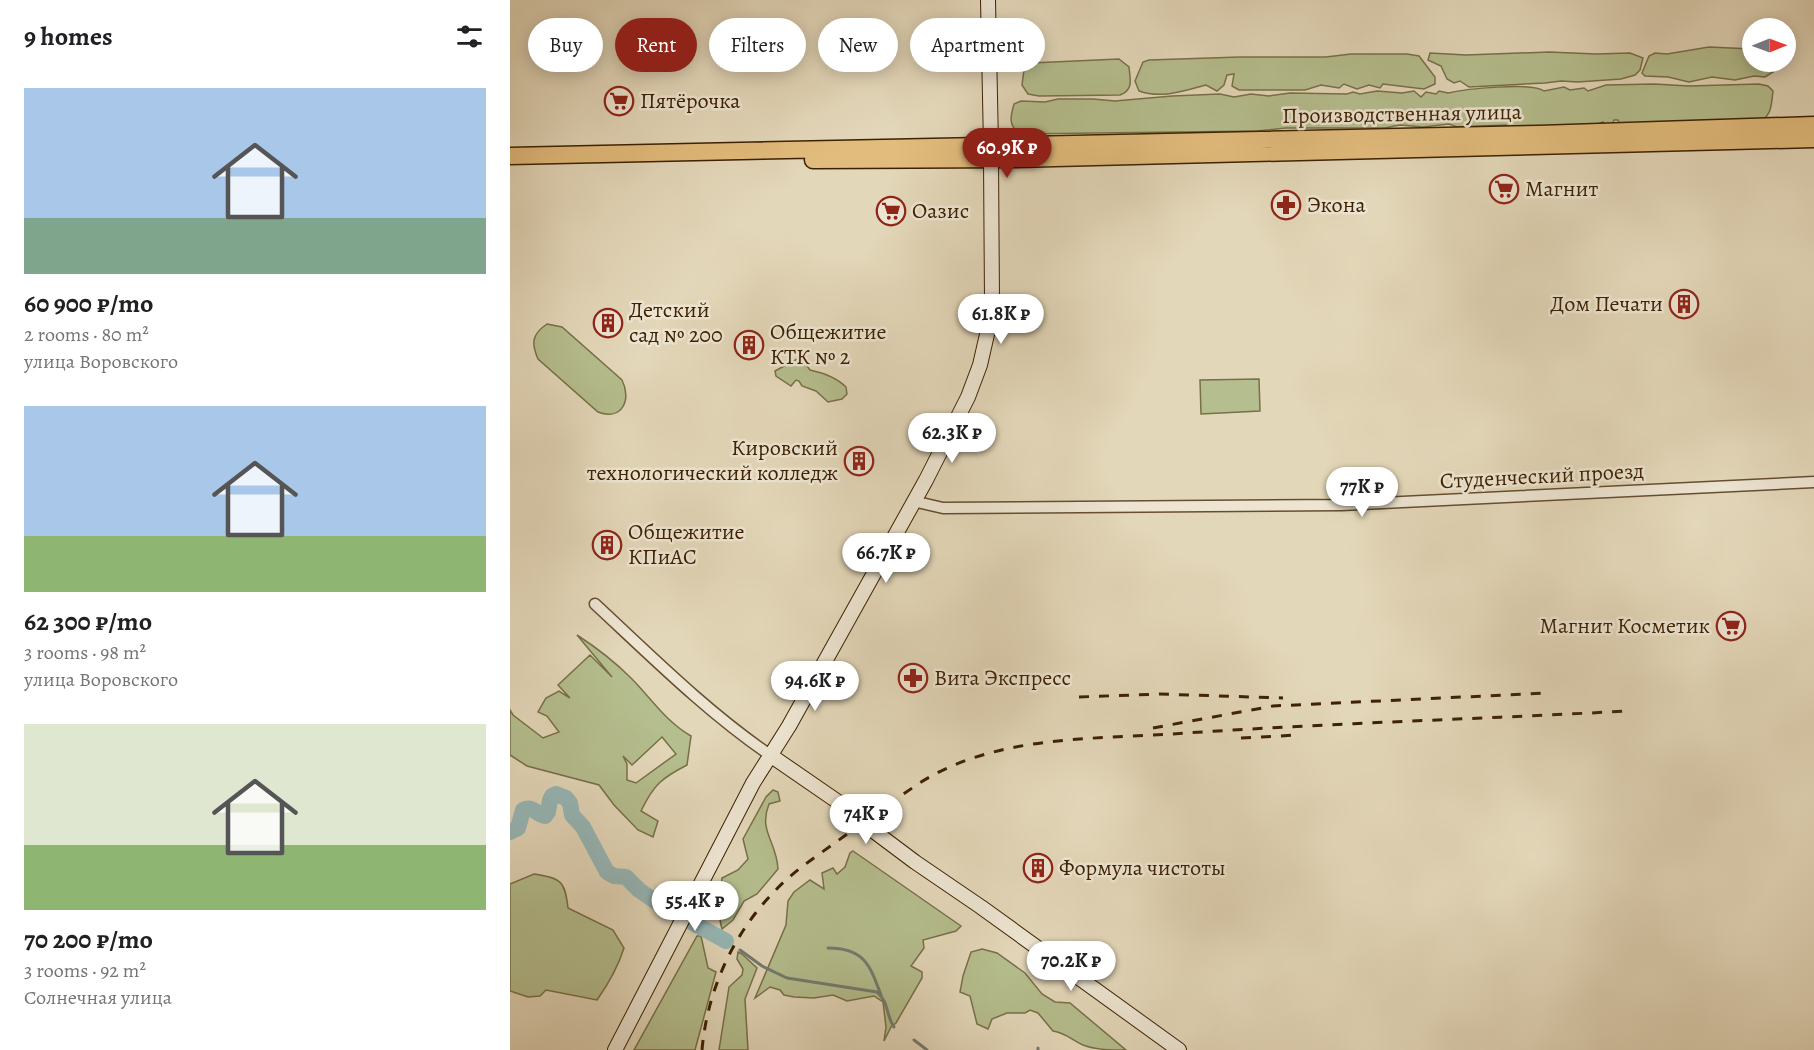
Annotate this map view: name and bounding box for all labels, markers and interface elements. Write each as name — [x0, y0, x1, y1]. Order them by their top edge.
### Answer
chip: Buy — [528, 18, 603, 72]
chip: Rent — [615, 18, 697, 72]
chip: Filters — [709, 18, 806, 72]
chip: New — [818, 18, 898, 72]
chip: Apartment — [910, 18, 1045, 72]
north arrow — [1742, 18, 1796, 72]
map controls — [1742, 18, 1796, 72]
text: 9 homes — [24, 19, 113, 54]
icon: filters — [453, 20, 486, 53]
supermarket icon: Пятёрочка — [603, 85, 635, 117]
place label: Пятёрочка — [640, 86, 741, 116]
street label: Производственная улица — [1282, 97, 1523, 131]
icon: home — [201, 127, 309, 235]
pin: 60.9K ₽ — [952, 128, 1062, 179]
text: 60.9K ₽ — [977, 134, 1037, 161]
supermarket icon: Магнит — [1488, 173, 1520, 205]
place label: Магнит — [1525, 174, 1598, 204]
pharmacy icon: Экона — [1270, 189, 1302, 221]
place label: Экона — [1307, 190, 1366, 220]
supermarket icon: Оазис — [875, 195, 907, 227]
place label: Оазис — [912, 196, 969, 226]
text: 60 900 ₽/mo — [24, 286, 153, 321]
building icon: Дом Печати — [1668, 288, 1700, 320]
place label: Дом Печати — [1550, 289, 1663, 319]
pin: 61.8K ₽ — [946, 294, 1056, 345]
place label: Детский сад № 200 — [629, 295, 723, 350]
text: 61.8K ₽ — [972, 300, 1030, 327]
building icon: Детский сад № 200 — [592, 307, 624, 339]
place label: Общежитие КТК № 2 — [770, 317, 887, 372]
text: 2 rooms · 80 m² — [24, 321, 149, 348]
building icon: Общежитие КТК № 2 — [733, 329, 765, 361]
text: улица Воровского — [24, 348, 178, 375]
pin: 62.3K ₽ — [897, 413, 1007, 464]
text: 62.3K ₽ — [922, 419, 982, 446]
place label: Кировский технологический колледж — [587, 433, 838, 488]
icon: home — [201, 445, 309, 553]
building icon: Кировский технологический колледж — [843, 445, 875, 477]
street label: Студенческий проезд — [1439, 456, 1645, 496]
pin: 77K ₽ — [1320, 467, 1404, 518]
text: 77K ₽ — [1340, 473, 1384, 500]
place label: Общежитие КПиАС — [628, 517, 745, 572]
building icon: Общежитие КПиАС — [591, 529, 623, 561]
pin: 66.7K ₽ — [831, 533, 941, 584]
text: 66.7K ₽ — [856, 539, 916, 566]
text: 62 300 ₽/mo — [24, 604, 152, 639]
supermarket icon: Магнит Косметик — [1715, 610, 1747, 642]
place label: Магнит Косметик — [1540, 611, 1710, 641]
text: 3 rooms · 98 m² — [24, 639, 146, 666]
pin: 94.6K ₽ — [760, 661, 870, 712]
pharmacy icon: Вита Экспресс — [897, 662, 929, 694]
place label: Вита Экспресс — [934, 663, 1071, 693]
text: улица Воровского — [24, 666, 178, 693]
text: 94.6K ₽ — [785, 667, 845, 694]
icon: home — [201, 763, 309, 871]
pin: 74K ₽ — [824, 794, 908, 845]
text: 74K ₽ — [844, 800, 888, 827]
building icon: Формула чистоты — [1022, 852, 1054, 884]
place label: Формула чистоты — [1059, 853, 1226, 883]
pin: 55.4K ₽ — [640, 881, 750, 932]
text: 55.4K ₽ — [666, 887, 724, 914]
text: 70 200 ₽/mo — [24, 922, 153, 957]
pin: 70.2K ₽ — [1016, 941, 1126, 992]
text: 70.2K ₽ — [1041, 947, 1101, 974]
text: 3 rooms · 92 m² — [24, 957, 146, 984]
text: Солнечная улица — [24, 984, 172, 1011]

